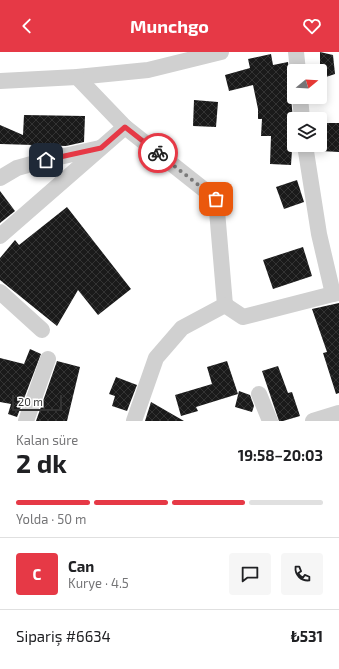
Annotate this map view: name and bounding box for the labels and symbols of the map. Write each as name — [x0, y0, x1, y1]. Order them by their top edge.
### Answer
north arrow — [287, 64, 327, 104]
courier — [138, 133, 178, 173]
pin — [29, 143, 63, 177]
pin — [199, 182, 233, 216]
scale bar — [12, 393, 62, 412]

